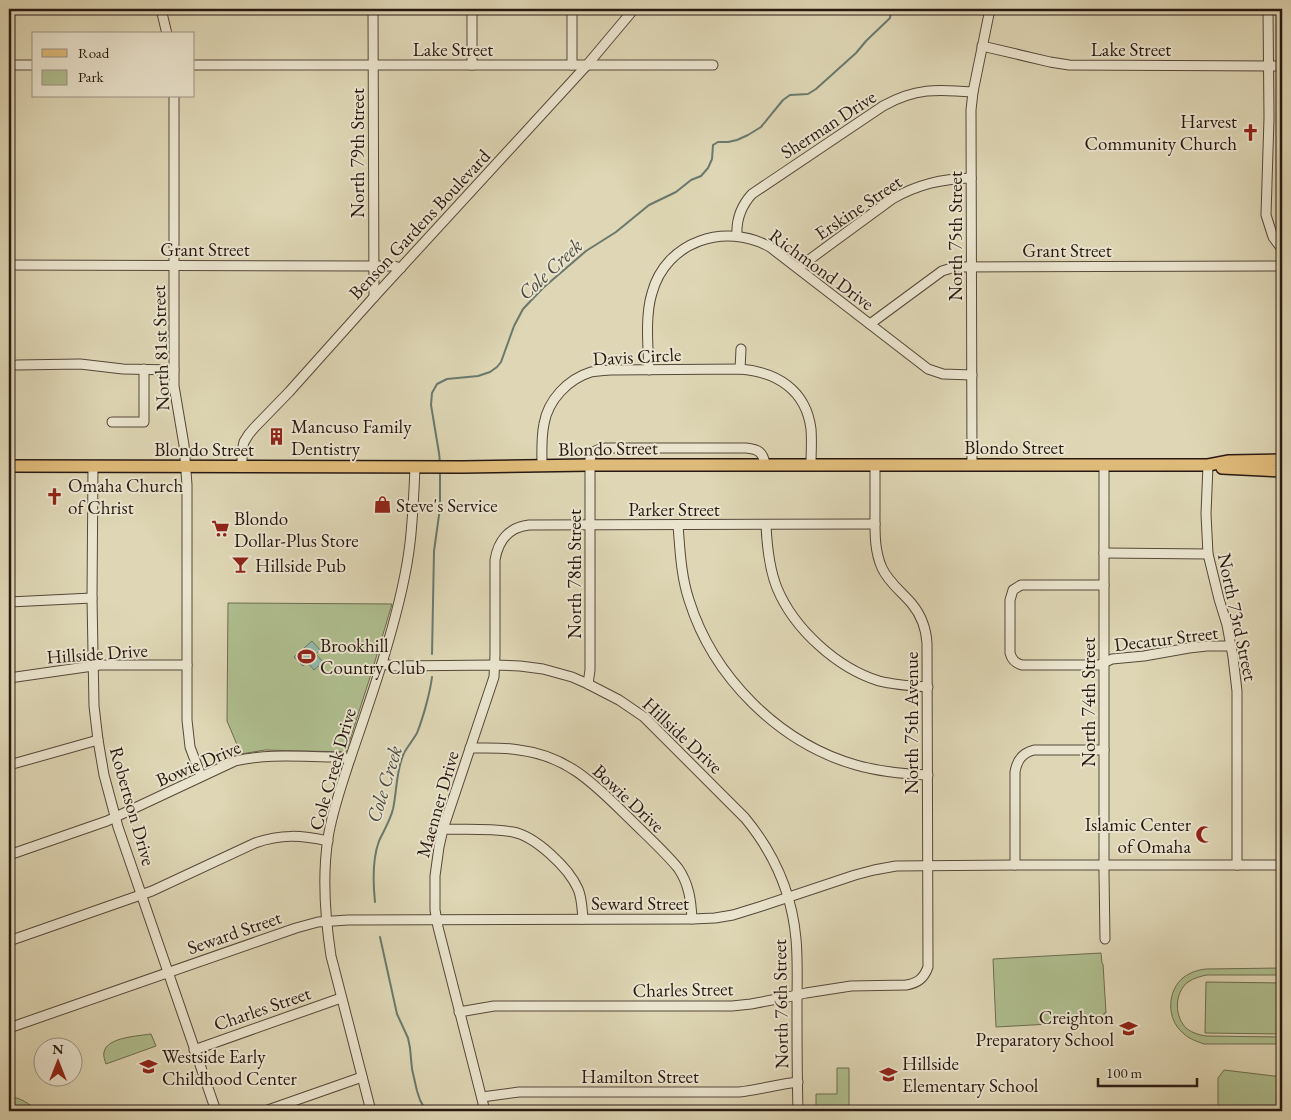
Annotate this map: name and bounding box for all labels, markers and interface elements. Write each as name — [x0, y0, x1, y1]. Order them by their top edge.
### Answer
legend — [32, 32, 195, 98]
street label: Lake Street — [413, 37, 493, 62]
street label: Lake Street — [1091, 37, 1171, 62]
text: Road — [78, 43, 110, 62]
text: Park — [78, 67, 105, 86]
street label: Sherman Drive — [776, 84, 881, 165]
street label: North 79th Street — [345, 88, 370, 218]
place label: Harvest Community Church — [1085, 109, 1237, 156]
church icon: Harvest Community Church — [1241, 122, 1261, 142]
street label: Benson Gardens Boulevard — [343, 144, 496, 305]
street label: Erskine Street — [810, 169, 907, 246]
street label: North 75th Street — [943, 171, 968, 301]
street label: Richmond Drive — [764, 223, 879, 316]
water label: Cole Creek — [512, 233, 588, 305]
street label: Grant Street — [160, 237, 250, 262]
street label: Grant Street — [1022, 238, 1112, 263]
street label: North 81st Street — [146, 284, 175, 412]
street label: Davis Circle — [592, 342, 682, 371]
place label: Mancuso Family Dentistry — [291, 414, 412, 461]
building icon: Mancuso Family Dentistry — [267, 427, 287, 447]
street label: Blondo Street — [558, 435, 658, 462]
street label: Blondo Street — [964, 435, 1064, 460]
street label: Blondo Street — [154, 437, 254, 462]
place label: Omaha Church of Christ — [68, 473, 183, 520]
church icon: Omaha Church of Christ — [44, 486, 64, 506]
place label: Steve's Service — [396, 493, 498, 518]
shop icon: Steve's Service — [372, 495, 392, 515]
street label: Parker Street — [628, 497, 720, 522]
place label: Blondo Dollar-Plus Store — [234, 506, 359, 553]
street label: North 78th Street — [562, 509, 587, 639]
supermarket icon: Blondo Dollar-Plus Store — [210, 519, 230, 539]
street label: North 73rd Street — [1212, 551, 1263, 683]
place label: Hillside Pub — [255, 553, 346, 578]
bar icon: Hillside Pub — [231, 555, 251, 575]
street label: Decatur Street — [1113, 620, 1219, 657]
place label: Brookhill Country Club — [320, 633, 425, 680]
street label: Hillside Drive — [46, 637, 148, 670]
street label: North 74th Street — [1076, 637, 1101, 767]
sports icon: Brookhill Country Club — [296, 646, 316, 666]
street label: North 75th Avenue — [899, 652, 924, 794]
street label: Hillside Drive — [637, 692, 728, 779]
street label: Cole Creek Drive — [303, 705, 362, 833]
street label: Bowie Drive — [152, 734, 244, 793]
water label: Cole Creek — [360, 743, 408, 825]
street label: Robertson Drive — [104, 744, 161, 868]
street label: Maenner Drive — [410, 748, 465, 860]
street label: Bowie Drive — [587, 759, 670, 838]
place label: Islamic Center of Omaha — [1085, 812, 1192, 859]
mosque icon: Islamic Center of Omaha — [1195, 825, 1215, 845]
street label: Seward Street — [591, 891, 689, 916]
street label: Seward Street — [184, 905, 285, 960]
street label: North 76th Street — [767, 939, 794, 1069]
street label: Charles Street — [632, 976, 734, 1003]
street label: Charles Street — [210, 980, 314, 1037]
place label: Creighton Preparatory School — [975, 1005, 1114, 1052]
school or university icon: Creighton Preparatory School — [1118, 1018, 1138, 1038]
north arrow — [32, 1038, 82, 1088]
text: N — [52, 1040, 64, 1058]
place label: Westside Early Childhood Center — [162, 1044, 297, 1091]
place label: Hillside Elementary School — [902, 1051, 1039, 1098]
scale bar — [1098, 1055, 1197, 1087]
school or university icon: Westside Early Childhood Center — [138, 1057, 158, 1077]
text: 100 m — [1106, 1063, 1143, 1082]
street label: Hamilton Street — [581, 1064, 699, 1089]
school or university icon: Hillside Elementary School — [878, 1064, 898, 1084]

